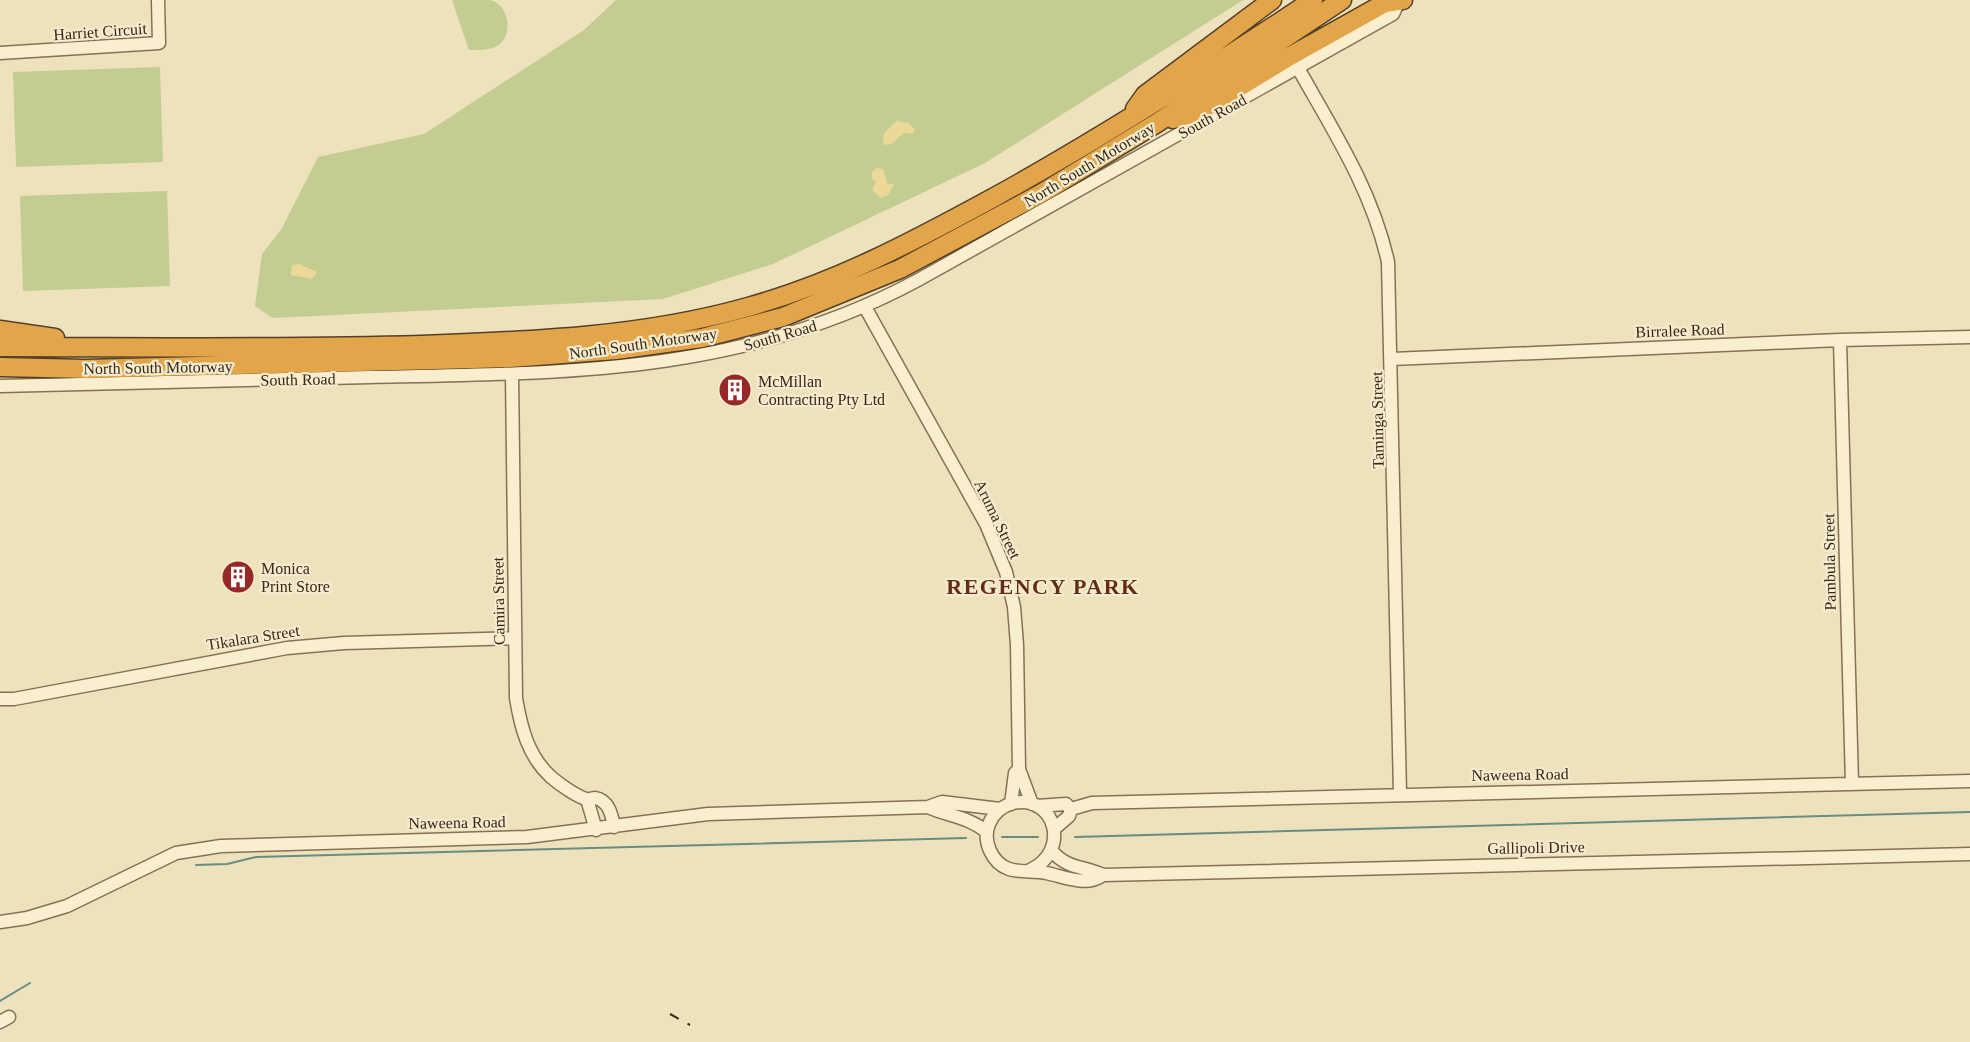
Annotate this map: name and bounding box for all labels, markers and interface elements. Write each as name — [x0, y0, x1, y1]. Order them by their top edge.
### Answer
street label: Harriet Circuit — [53, 20, 148, 43]
street label: South Road — [1175, 91, 1249, 142]
street label: North South Motorway — [1021, 119, 1158, 211]
street label: South Road — [742, 317, 819, 354]
street label: Birralee Road — [1635, 320, 1725, 341]
street label: North South Motorway — [568, 325, 718, 363]
street label: North South Motorway — [83, 358, 233, 378]
street label: South Road — [260, 370, 336, 389]
street label: Taminga Street — [1368, 371, 1388, 469]
building icon: McMillan Contracting Pty Ltd — [717, 372, 753, 408]
place label: McMillan Contracting Pty Ltd — [758, 373, 885, 409]
street label: Aruma Street — [971, 477, 1024, 562]
street label: Pambula Street — [1820, 513, 1839, 611]
street label: Camira Street — [489, 556, 508, 645]
building icon: Monica Print Store — [220, 559, 256, 595]
place label: Monica Print Store — [261, 560, 330, 595]
district label: REGENCY PARK — [946, 574, 1140, 599]
street label: Tikalara Street — [205, 622, 301, 653]
street label: Naweena Road — [1471, 765, 1569, 784]
street label: Naweena Road — [408, 813, 506, 832]
street label: Gallipoli Drive — [1487, 838, 1585, 858]

